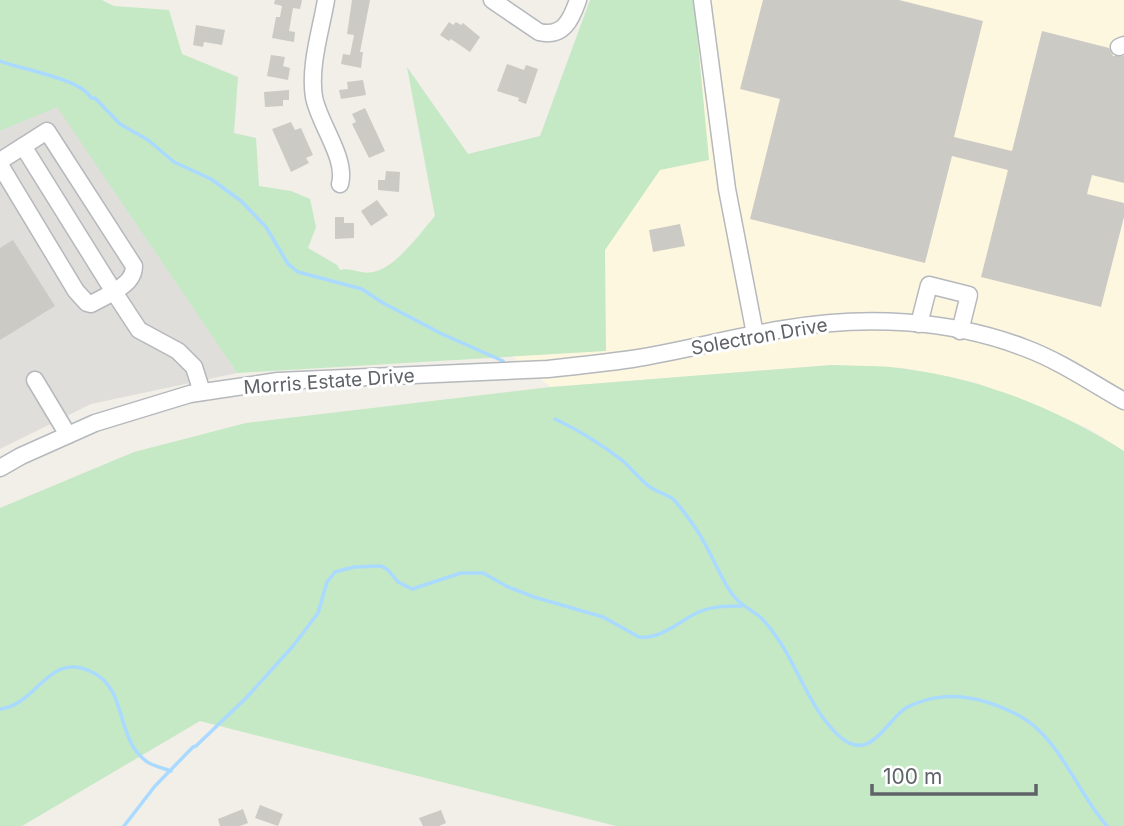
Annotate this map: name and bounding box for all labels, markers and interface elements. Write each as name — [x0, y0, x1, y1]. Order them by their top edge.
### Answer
street label: Solectron Drive — [689, 313, 829, 360]
street label: Morris Estate Drive — [243, 364, 415, 399]
scale bar — [872, 752, 1036, 796]
text: 100 m — [883, 764, 942, 789]

